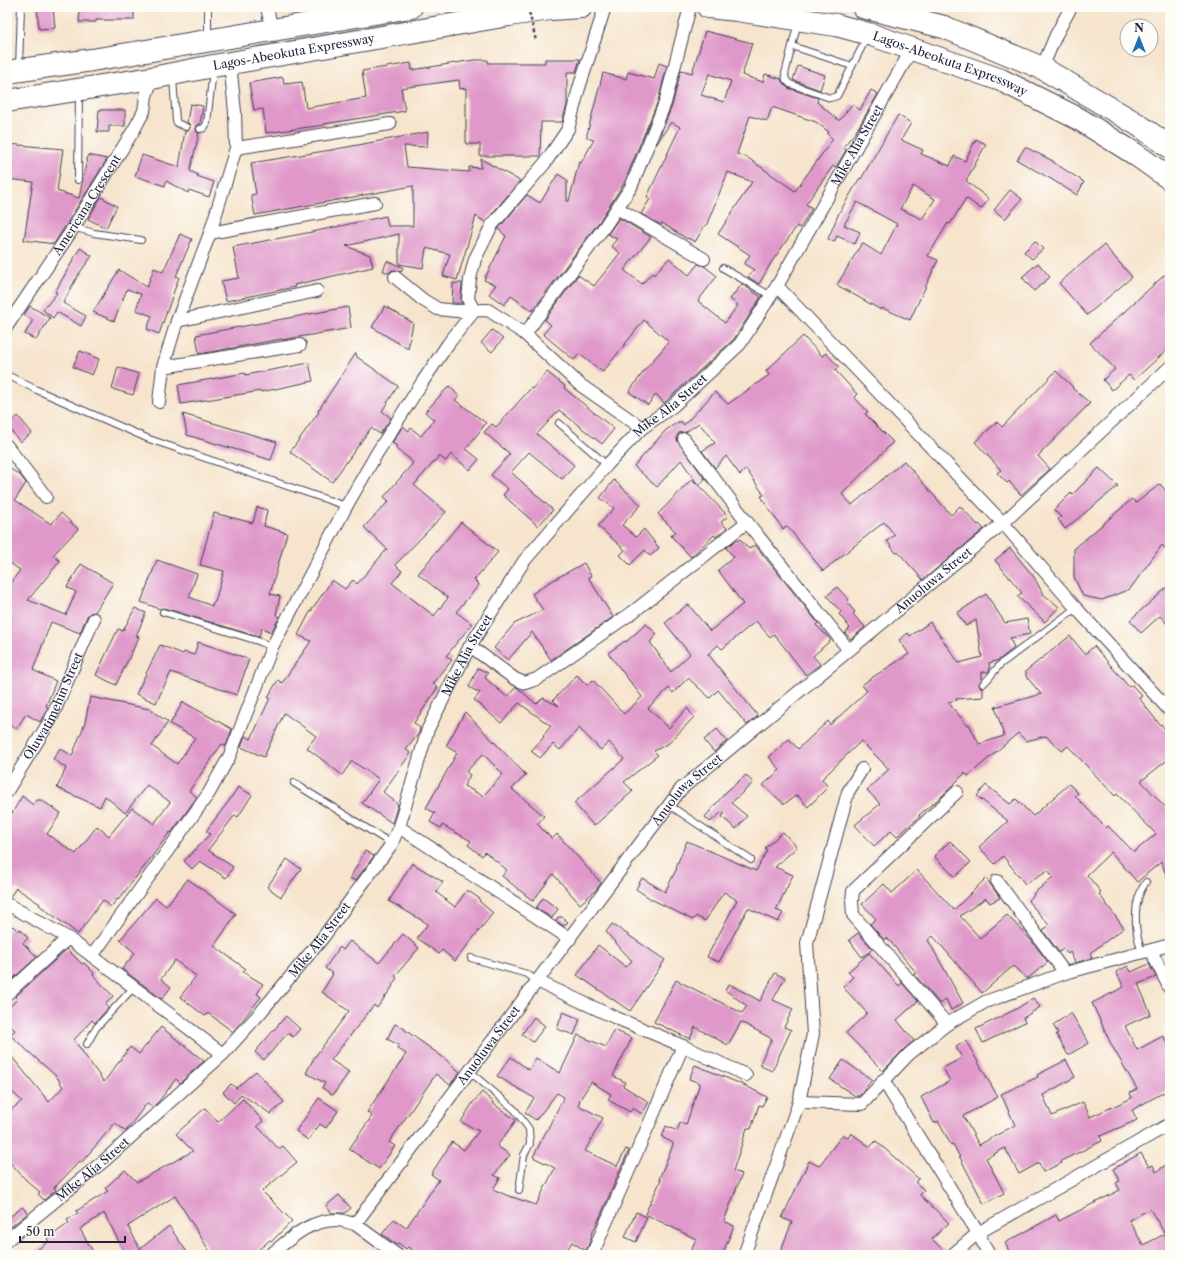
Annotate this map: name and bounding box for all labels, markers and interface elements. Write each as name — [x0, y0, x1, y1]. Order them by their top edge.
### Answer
north arrow — [1119, 18, 1159, 58]
text: N — [1134, 21, 1144, 35]
street label: Lagos-Abeokuta Expressway — [871, 28, 1030, 99]
street label: Lagos-Abeokuta Expressway — [212, 30, 376, 73]
street label: Mike Alia Street — [828, 101, 886, 188]
street label: Americana Crescent — [49, 151, 124, 259]
street label: Mike Alia Street — [630, 370, 710, 440]
street label: Anuoluwa Street — [891, 543, 975, 617]
street label: Mike Alia Street — [438, 610, 496, 698]
street label: Oluwatimehin Street — [20, 649, 86, 762]
street label: Anuoluwa Street — [648, 750, 725, 829]
street label: Mike Alia Street — [285, 898, 354, 980]
street label: Anuoluwa Street — [453, 1002, 523, 1088]
street label: Mike Alia Street — [53, 1133, 133, 1204]
scale bar — [20, 1218, 125, 1244]
text: 50 m — [26, 1224, 55, 1239]

